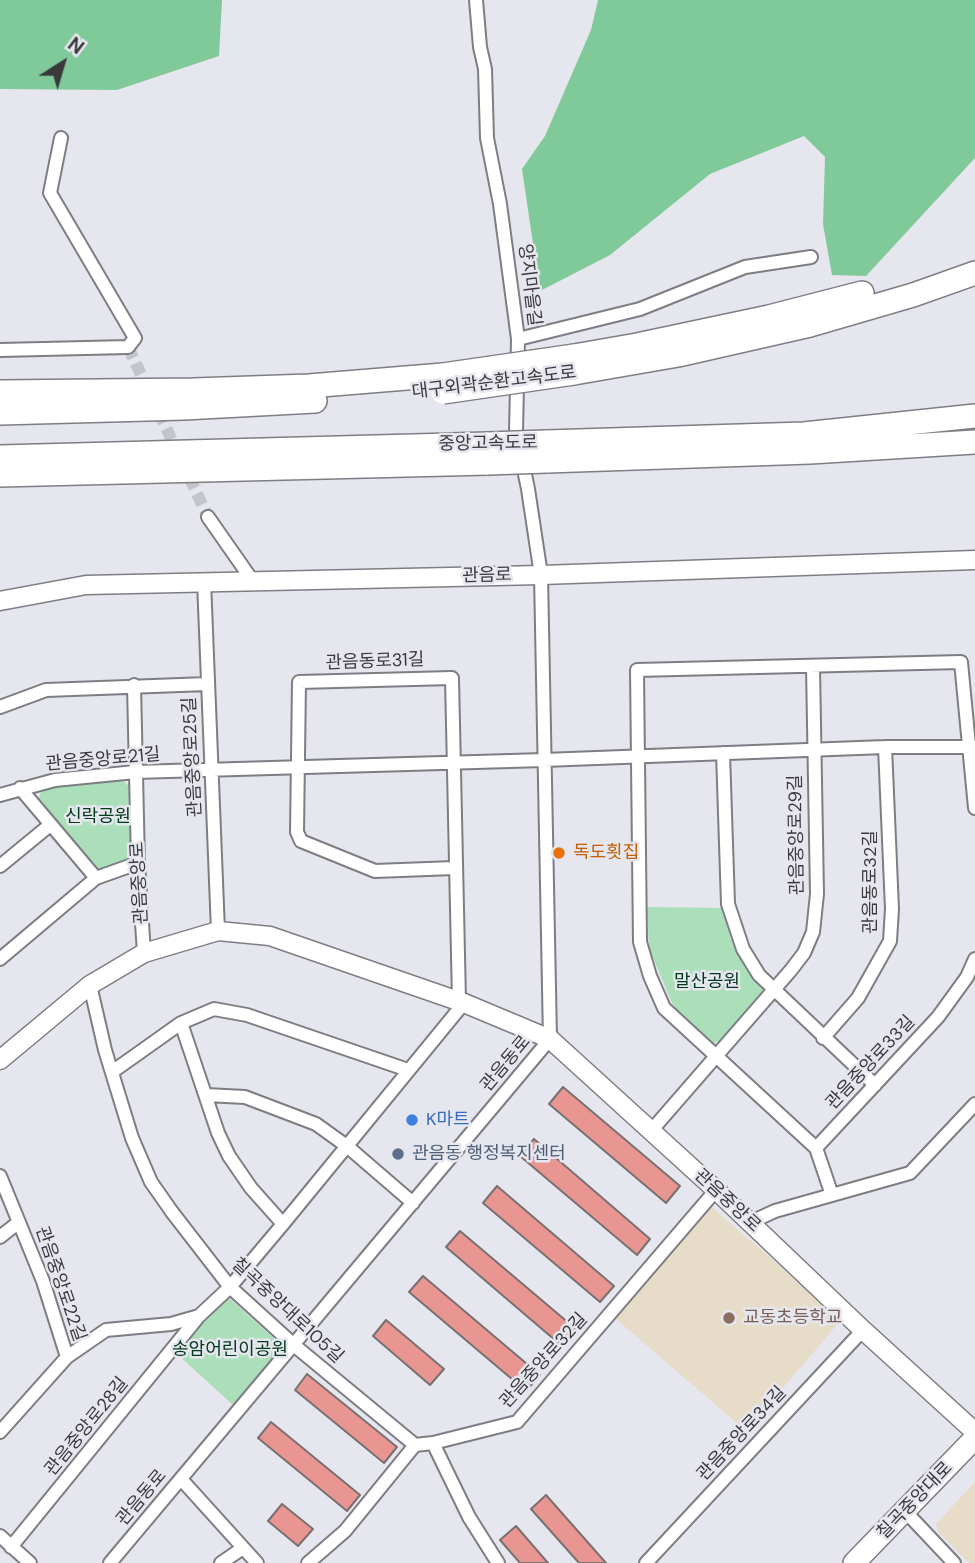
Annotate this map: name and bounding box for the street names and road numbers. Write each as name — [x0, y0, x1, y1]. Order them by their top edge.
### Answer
street label: 양지마을길 — [513, 243, 545, 327]
street label: 대구외곽순환고속도로 — [411, 362, 577, 404]
street label: 중앙고속도로 — [438, 432, 538, 456]
street label: 관음로 — [462, 565, 512, 587]
street label: 관음동로31길 — [325, 649, 425, 675]
street label: 관음중앙로25길 — [179, 696, 207, 818]
street label: 관음중앙로21길 — [45, 744, 161, 776]
street label: 관음중앙로29길 — [785, 774, 809, 896]
street label: 관음동로32길 — [860, 830, 882, 934]
street label: 관음중앙로 — [127, 841, 153, 925]
street label: 관음중앙로33길 — [822, 1012, 920, 1114]
street label: 관음동로 — [476, 1032, 536, 1096]
street label: 관음중앙로 — [689, 1165, 765, 1237]
street label: 관음중앙로22길 — [30, 1224, 90, 1344]
street label: 칠곡중앙대로105길 — [227, 1254, 347, 1368]
street label: 관음중앙로32길 — [496, 1309, 592, 1413]
street label: 관음중앙로28길 — [41, 1373, 133, 1481]
street label: 관음중앙로34길 — [693, 1382, 791, 1486]
street label: 칠곡중앙대로 — [873, 1458, 957, 1544]
street label: 관음동로 — [112, 1466, 172, 1530]

